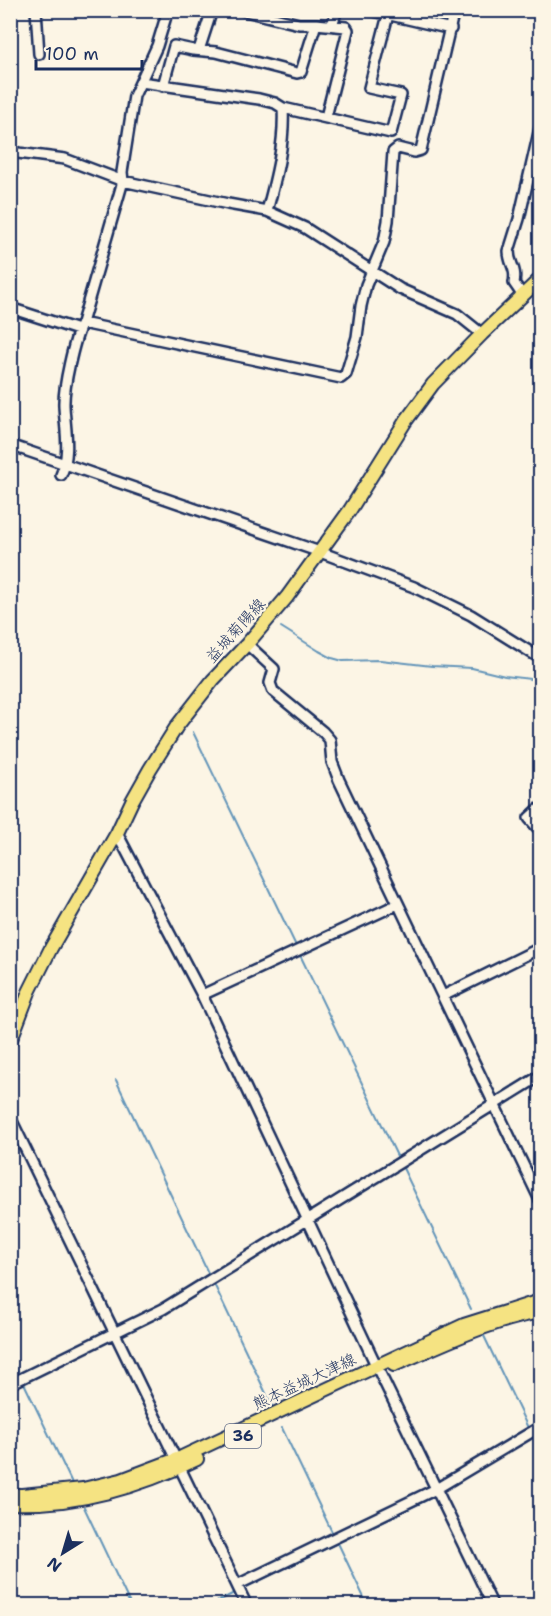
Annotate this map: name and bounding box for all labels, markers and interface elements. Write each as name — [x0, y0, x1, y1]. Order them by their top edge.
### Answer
scale bar — [36, 33, 142, 71]
text: 100 m — [45, 42, 99, 66]
street label: 益城菊陽線 — [201, 594, 270, 667]
street label: 熊本益城大津線 — [249, 1348, 359, 1415]
road number: 36 — [225, 1424, 261, 1448]
north arrow — [33, 1523, 93, 1583]
text: N — [43, 1552, 66, 1577]

